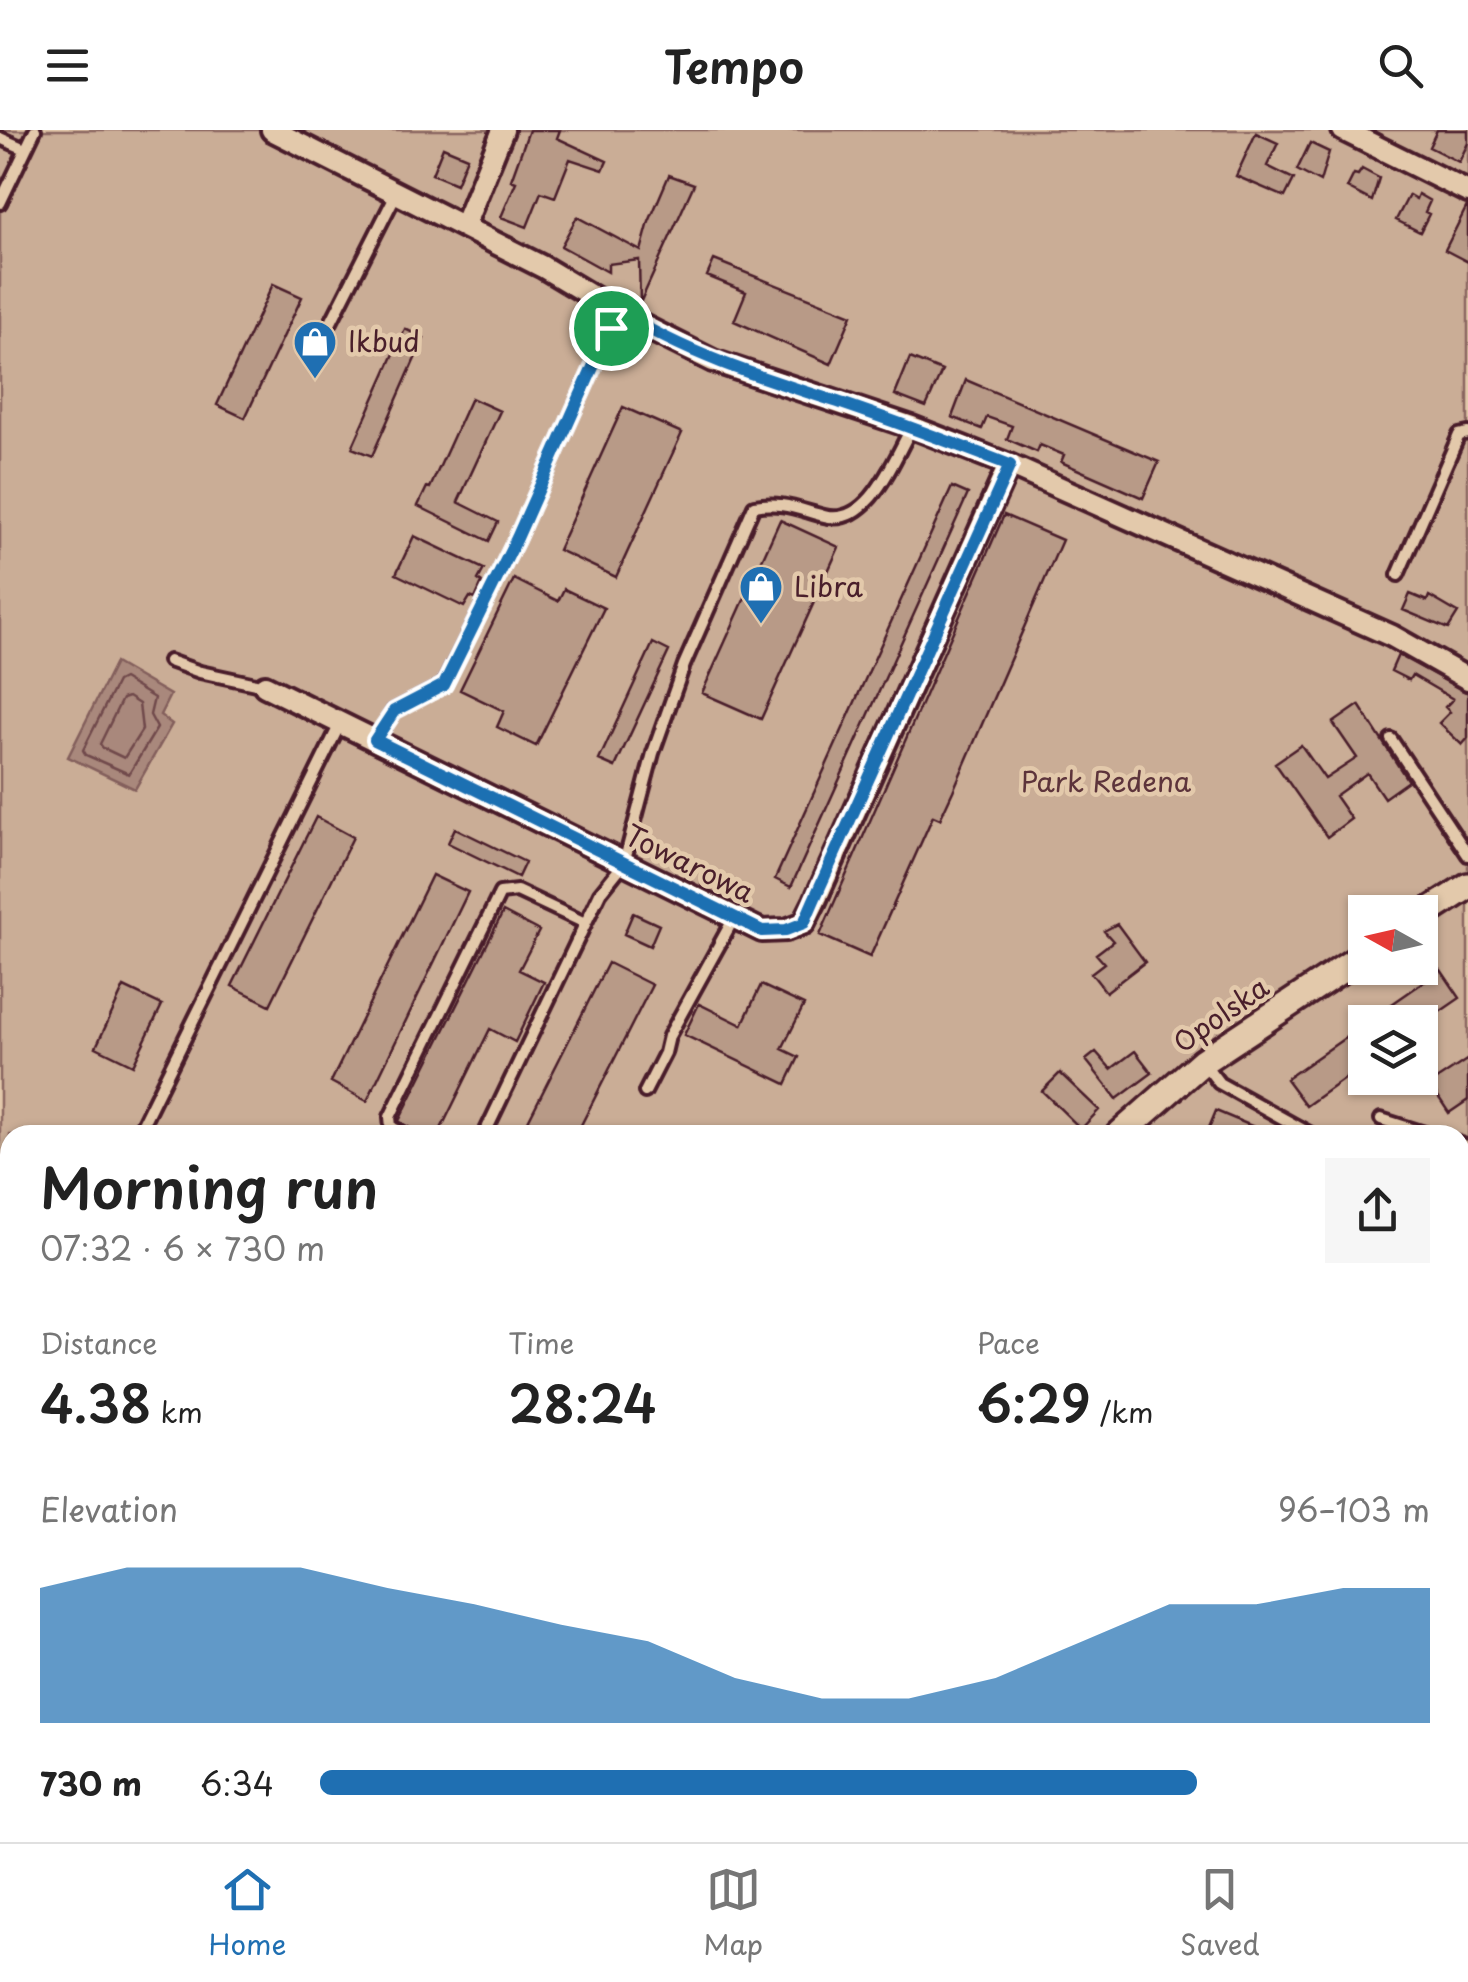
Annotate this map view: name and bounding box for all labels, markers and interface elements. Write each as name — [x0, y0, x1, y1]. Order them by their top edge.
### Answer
text: Tempo — [664, 31, 804, 99]
icon: menu — [40, 38, 95, 93]
icon: search — [1373, 38, 1428, 93]
pin — [569, 286, 654, 371]
icon: arrive — [584, 301, 639, 356]
shop icon: Ikbud — [292, 319, 338, 380]
place label: Ikbud — [348, 319, 420, 362]
shop icon: Libra — [738, 564, 784, 625]
place label: Libra — [794, 564, 864, 607]
park label: Park Redena — [1021, 759, 1192, 802]
street label: Towarowa — [618, 813, 762, 913]
north arrow — [1348, 895, 1438, 985]
map controls — [1348, 895, 1438, 1095]
street label: Opolska — [1163, 965, 1277, 1063]
button: layers — [1348, 1005, 1438, 1095]
text: Morning run — [40, 1145, 378, 1228]
button: share — [1325, 1158, 1430, 1263]
text: 07:32 · 6 × 730 m — [40, 1224, 325, 1272]
text: Distance — [40, 1321, 158, 1364]
text: Time — [508, 1321, 575, 1364]
text: Pace — [977, 1321, 1040, 1364]
text: 4.38 — [40, 1364, 151, 1440]
text: 28:24 — [508, 1364, 657, 1440]
text: 6:29 — [977, 1364, 1091, 1440]
text: km — [151, 1390, 203, 1433]
text: /km — [1091, 1390, 1153, 1433]
text: Elevation — [40, 1485, 178, 1533]
text: 96–103 m — [1278, 1485, 1430, 1533]
text: 730 m — [40, 1759, 142, 1807]
text: 6:34 — [200, 1759, 274, 1807]
tab: Home — [208, 1862, 286, 1965]
tab: Map — [703, 1862, 763, 1965]
tab: Saved — [1180, 1862, 1260, 1965]

